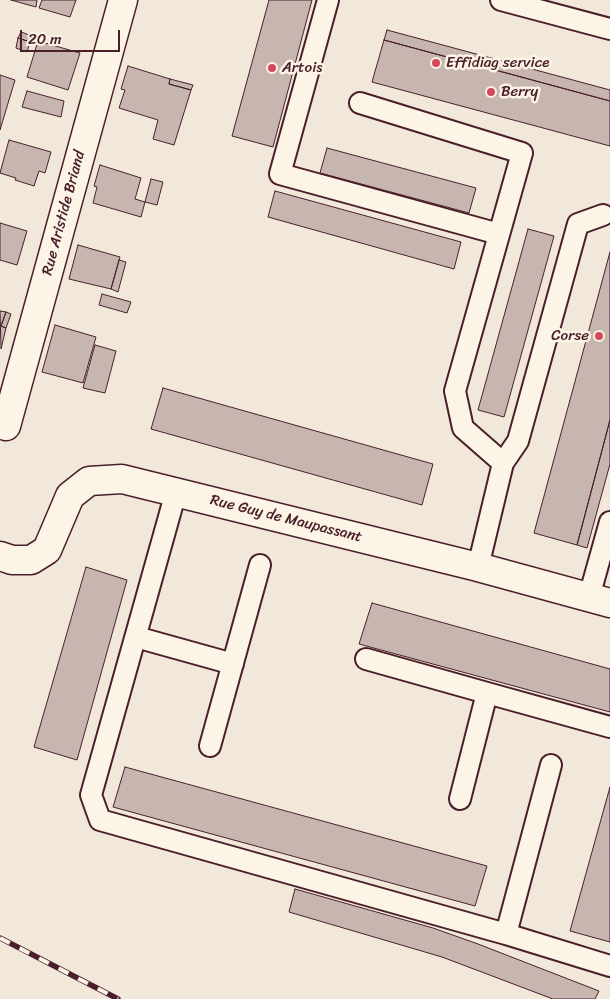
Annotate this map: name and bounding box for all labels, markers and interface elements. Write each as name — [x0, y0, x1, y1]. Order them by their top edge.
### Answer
scale bar — [22, 20, 122, 52]
text: 20 m — [28, 26, 62, 52]
place label: Effidiag service — [446, 54, 549, 72]
marker: Effidiag service — [430, 57, 442, 69]
place label: Artois — [282, 59, 322, 77]
marker: Artois — [266, 62, 278, 74]
place label: Berry — [501, 83, 538, 101]
marker: Berry — [485, 86, 497, 98]
street label: Rue Aristide Briand — [39, 149, 89, 277]
place label: Corse — [551, 327, 589, 345]
marker: Corse — [593, 330, 605, 342]
street label: Rue Guy de Maupassant — [208, 491, 364, 547]

